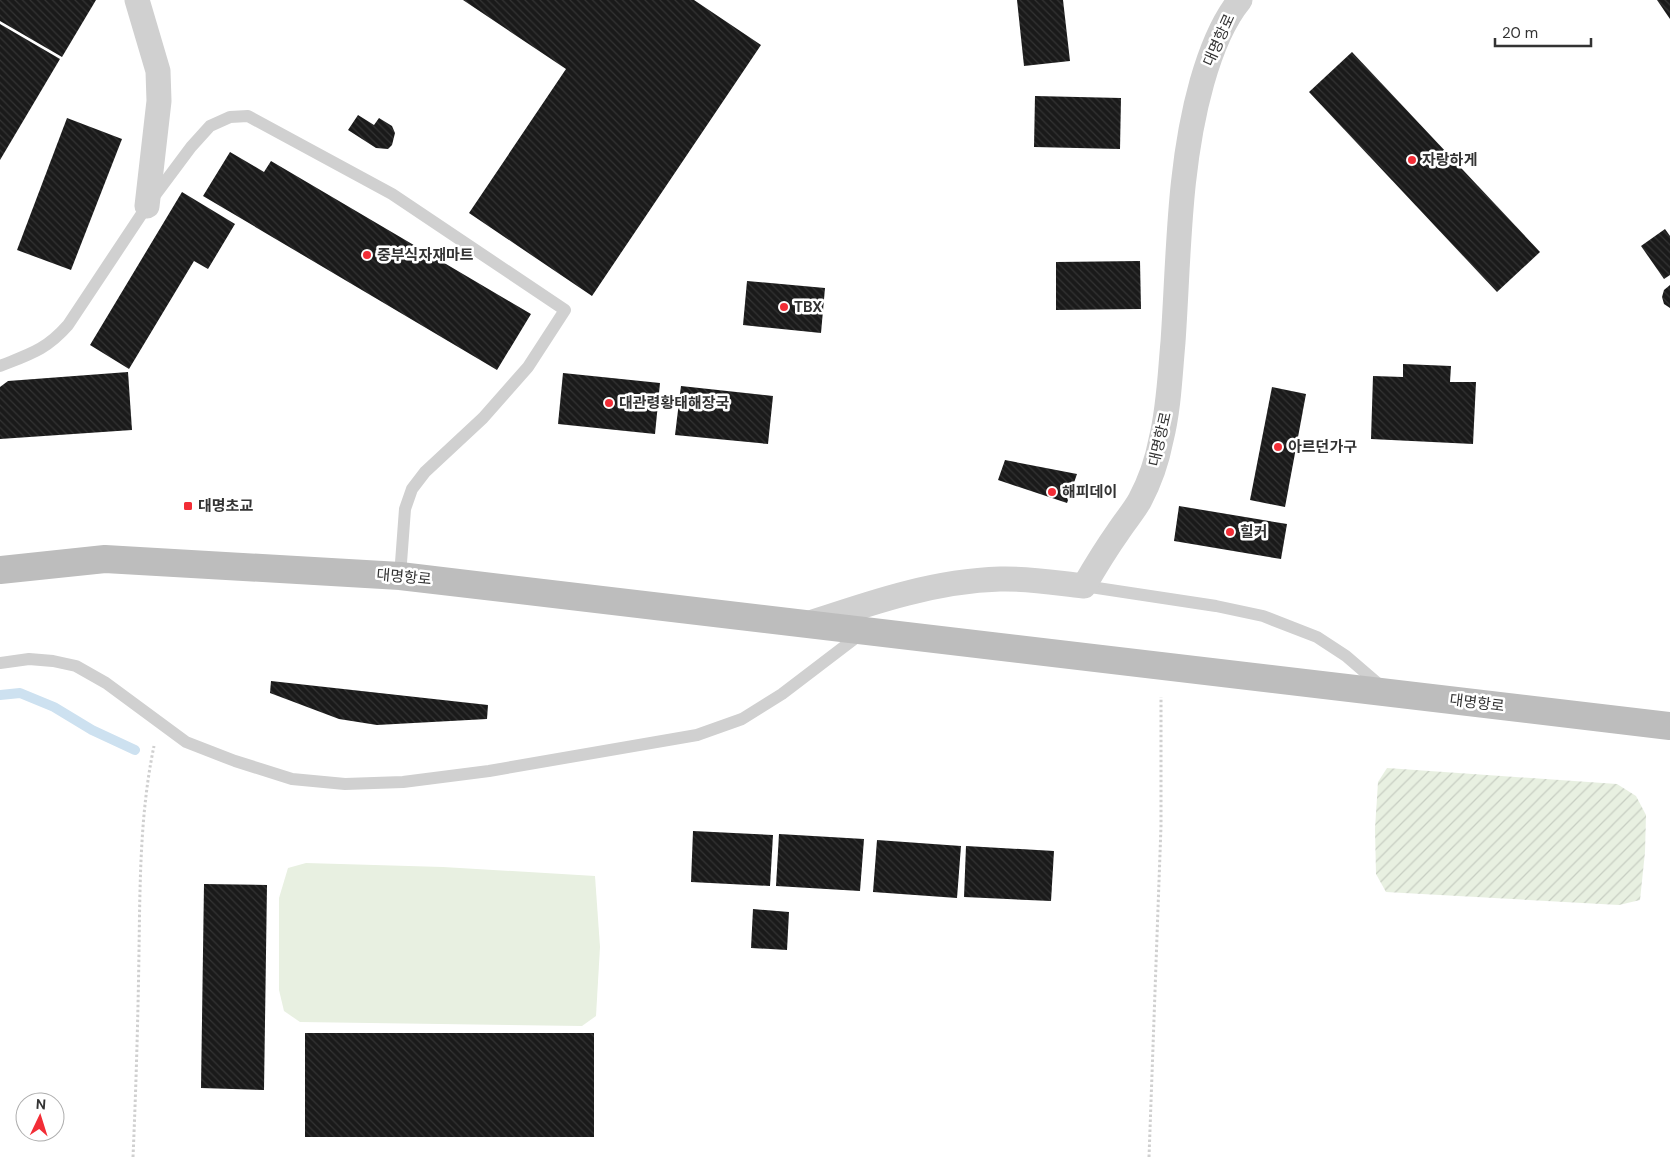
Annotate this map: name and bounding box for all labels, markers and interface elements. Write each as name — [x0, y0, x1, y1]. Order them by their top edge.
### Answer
street label: 대명항로 — [1199, 11, 1239, 69]
scale bar — [1495, 15, 1591, 47]
text: 20 m — [1502, 23, 1538, 43]
place label: 자랑하게 — [1422, 150, 1477, 170]
marker: 자랑하게 — [1406, 154, 1418, 166]
place label: 중부식자재마트 — [377, 245, 474, 265]
marker: 중부식자재마트 — [361, 249, 373, 261]
place label: TBX — [794, 297, 822, 317]
marker: TBX — [778, 301, 790, 313]
place label: 대관령황태해장국 — [619, 393, 730, 413]
marker: 대관령황태해장국 — [603, 397, 615, 409]
street label: 대명항로 — [1144, 410, 1176, 468]
place label: 아르던가구 — [1288, 437, 1357, 457]
marker: 아르던가구 — [1272, 441, 1284, 453]
place label: 해피데이 — [1062, 482, 1117, 502]
marker: 해피데이 — [1046, 486, 1058, 498]
place label: 대명초교 — [198, 496, 253, 516]
marker: 대명초교 — [182, 500, 194, 512]
place label: 힐커 — [1240, 522, 1268, 542]
marker: 힐커 — [1224, 526, 1236, 538]
street label: 대명항로 — [376, 565, 432, 589]
street label: 대명항로 — [1448, 690, 1506, 716]
north arrow — [15, 1092, 65, 1142]
text: N — [35, 1095, 47, 1113]

